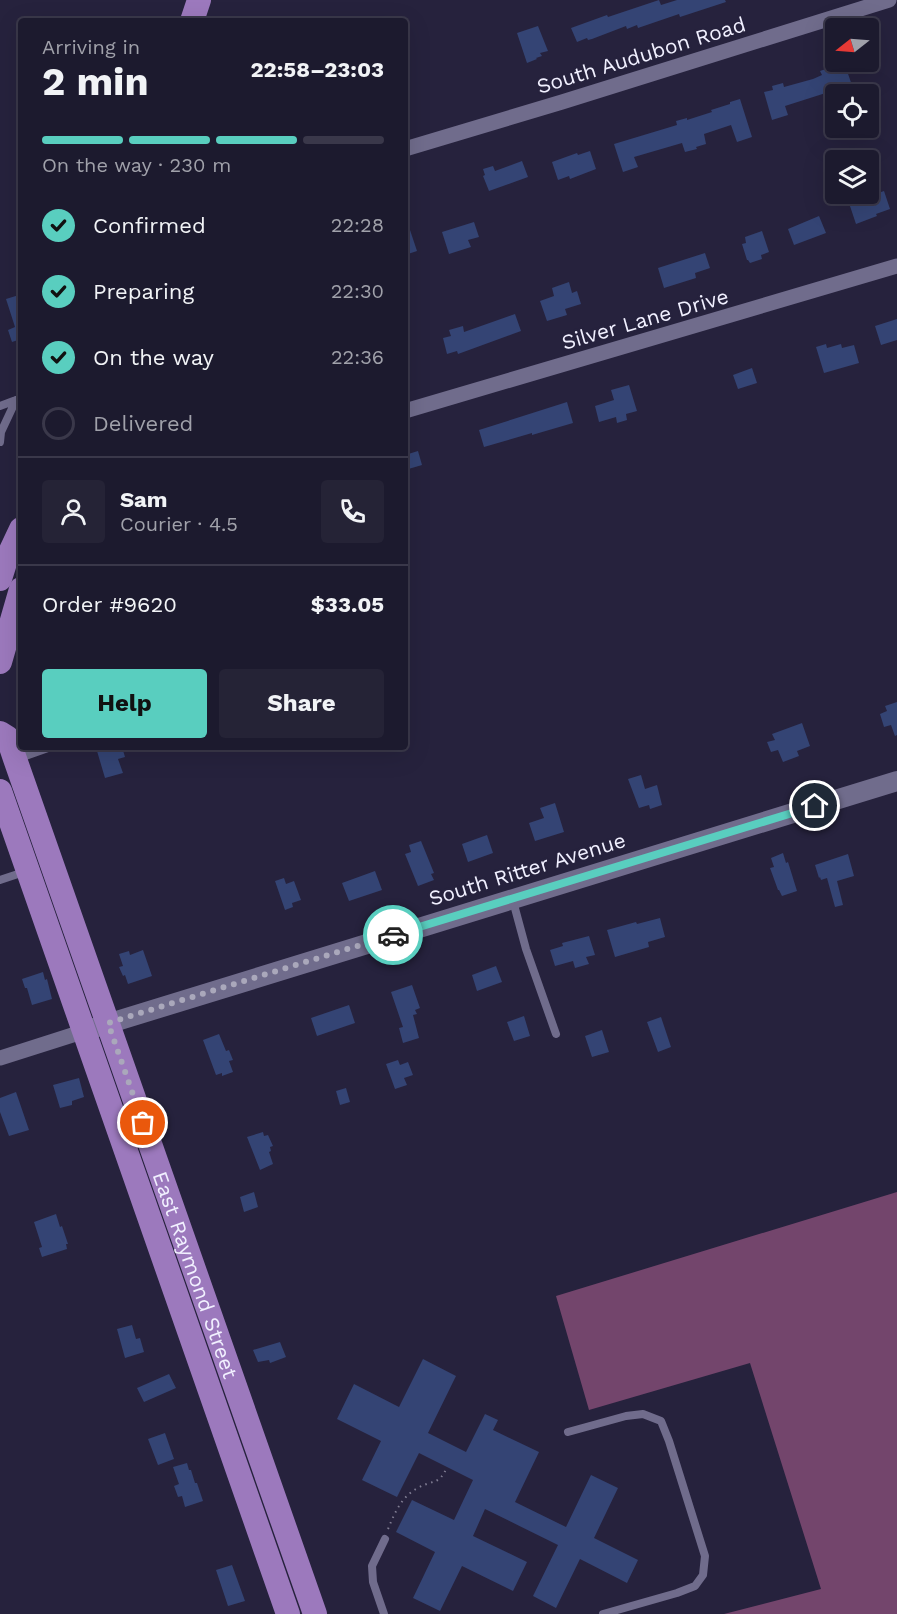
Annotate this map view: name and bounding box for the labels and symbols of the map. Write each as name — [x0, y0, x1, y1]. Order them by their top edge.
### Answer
street label: South Audubon Road — [534, 11, 748, 99]
north arrow — [825, 18, 879, 72]
street label: Silver Lane Drive — [559, 283, 731, 355]
pin — [789, 780, 840, 831]
street label: South Ritter Avenue — [426, 827, 628, 911]
courier — [363, 905, 423, 965]
pin — [117, 1097, 168, 1148]
street label: East Raymond Street — [148, 1168, 244, 1382]

